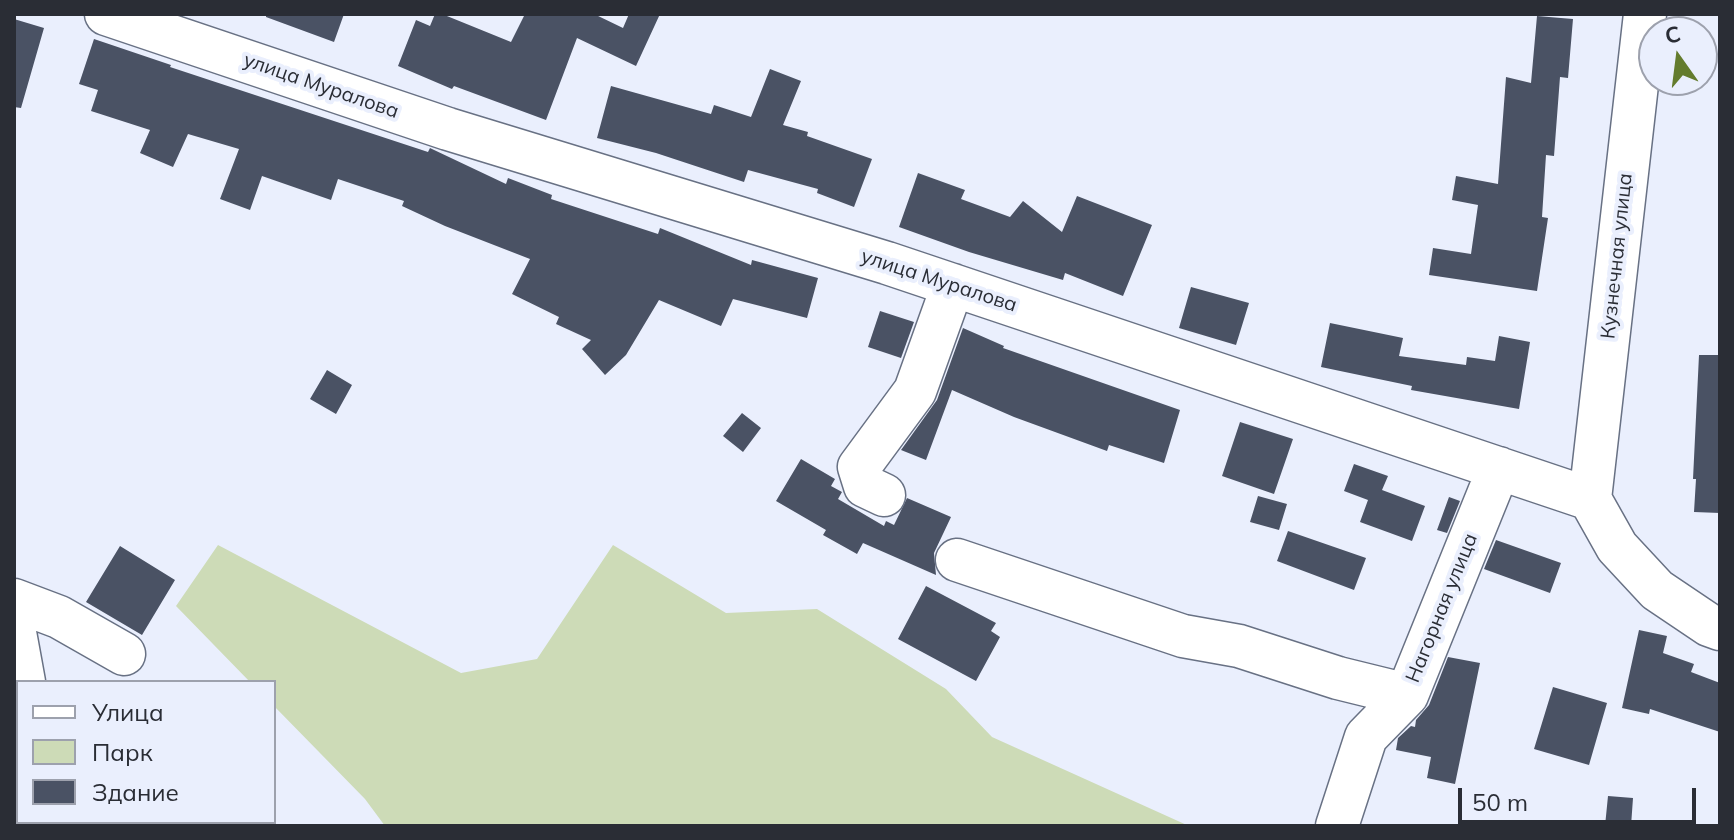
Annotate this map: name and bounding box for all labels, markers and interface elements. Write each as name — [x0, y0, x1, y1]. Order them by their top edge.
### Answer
north arrow — [1638, 16, 1718, 96]
text: С — [1662, 19, 1683, 50]
street label: улица Муралова — [240, 48, 402, 124]
street label: Кузнечная улица — [1596, 172, 1638, 340]
street label: улица Муралова — [858, 244, 1020, 318]
street label: Нагорная улица — [1401, 530, 1483, 686]
legend — [16, 680, 276, 824]
text: Улица — [92, 697, 164, 727]
text: Парк — [92, 737, 153, 767]
scale bar — [1462, 772, 1700, 822]
text: Здание — [92, 777, 179, 807]
text: 50 m — [1472, 787, 1528, 817]

